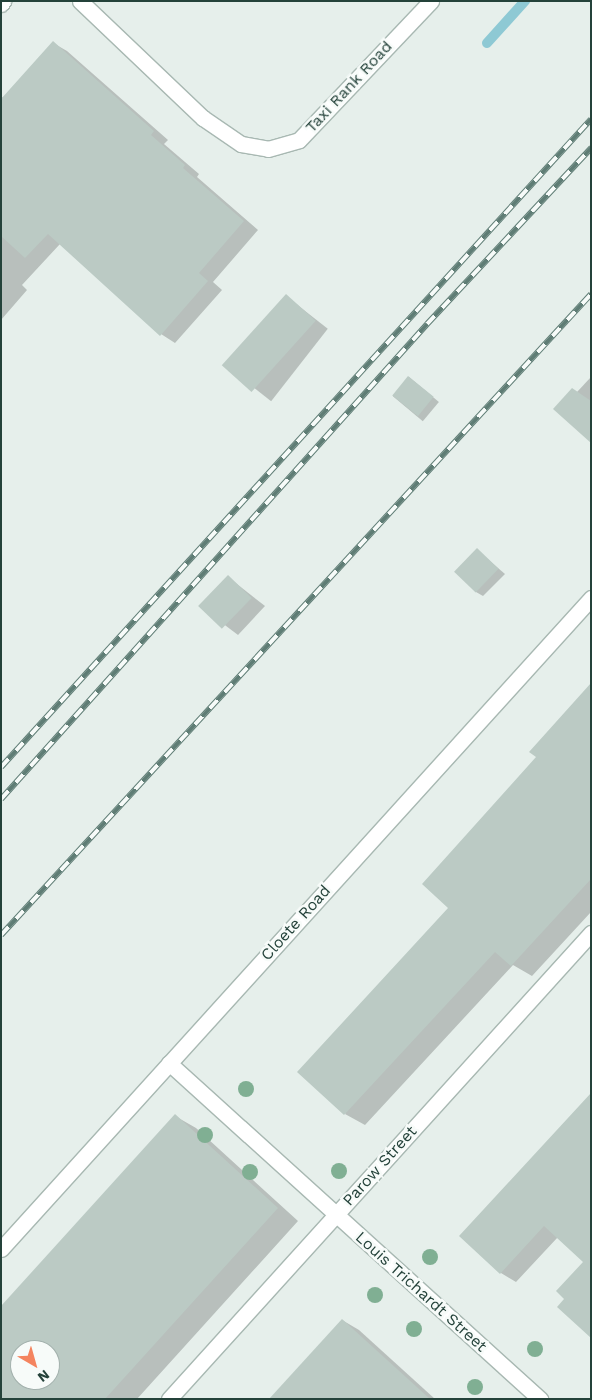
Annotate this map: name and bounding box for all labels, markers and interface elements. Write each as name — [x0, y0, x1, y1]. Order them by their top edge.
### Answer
street label: Taxi Rank Road — [302, 37, 396, 137]
street label: Cloete Road — [257, 881, 335, 965]
street label: Parow Street — [339, 1122, 421, 1210]
street label: Louis Trichardt Street — [351, 1228, 491, 1356]
north arrow — [10, 1340, 60, 1390]
text: N — [35, 1367, 53, 1386]

